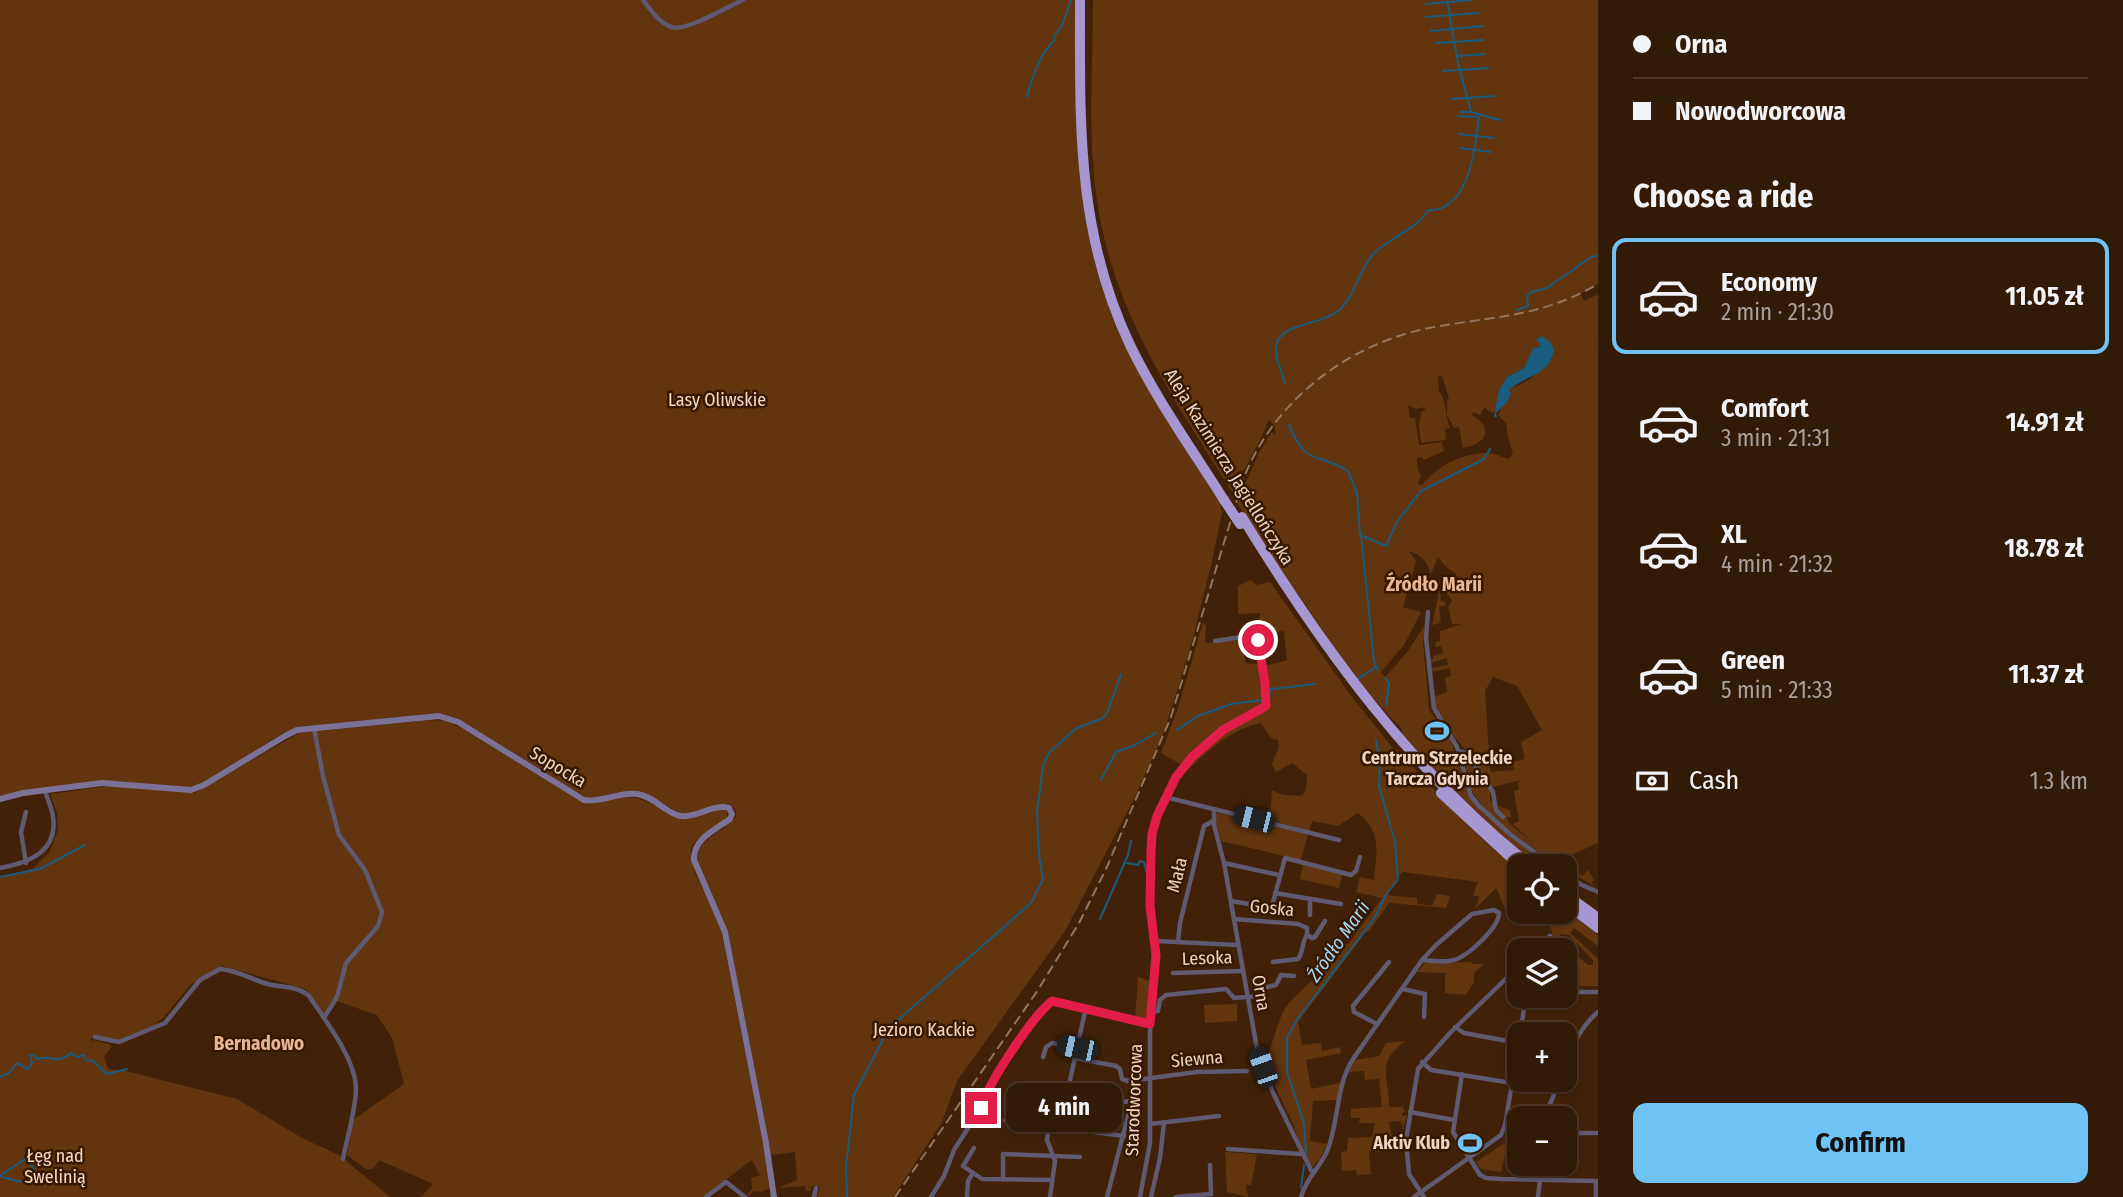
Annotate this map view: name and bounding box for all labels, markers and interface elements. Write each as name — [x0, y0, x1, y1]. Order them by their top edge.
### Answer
text: Orna — [1675, 29, 1727, 60]
text: Nowodworcowa — [1675, 96, 1846, 127]
text: Choose a ride — [1633, 177, 1814, 215]
icon: car — [1637, 265, 1700, 328]
text: Economy — [1721, 267, 1817, 298]
text: 11.05 zł — [2005, 281, 2084, 312]
text: 2 min · 21:30 — [1721, 298, 1834, 326]
street label: Aleja Kazimierza Jagiellończyka — [1159, 365, 1299, 569]
park label: Lasy Oliwskie — [668, 389, 766, 411]
icon: car — [1637, 391, 1700, 454]
text: Comfort — [1721, 393, 1809, 424]
text: 14.91 zł — [2006, 407, 2084, 438]
text: 3 min · 21:31 — [1721, 424, 1831, 452]
icon: car — [1637, 517, 1700, 580]
text: XL — [1721, 519, 1747, 550]
text: 18.78 zł — [2004, 533, 2084, 564]
text: 4 min · 21:32 — [1721, 550, 1833, 578]
district label: Źródło Marii — [1386, 571, 1482, 596]
route start — [1242, 624, 1274, 656]
icon: car — [1637, 643, 1700, 706]
text: Green — [1721, 645, 1785, 676]
text: 11.37 zł — [2008, 659, 2084, 690]
text: 5 min · 21:33 — [1721, 676, 1833, 704]
sports icon: Centrum Strzeleckie Tarcza Gdynia — [1423, 717, 1451, 745]
street label: Sopocka — [526, 742, 590, 793]
place label: Centrum Strzeleckie Tarcza Gdynia — [1362, 747, 1512, 790]
icon: cash — [1633, 762, 1671, 800]
text: Cash — [1689, 765, 1739, 796]
text: 1.3 km — [2030, 767, 2088, 795]
car — [1232, 804, 1277, 834]
map controls — [1507, 854, 1577, 1176]
button: locate — [1507, 854, 1577, 924]
street label: Mała — [1162, 855, 1192, 895]
street label: Goska — [1249, 895, 1295, 921]
water label: Źródło Marii — [1302, 896, 1375, 987]
button: layers — [1507, 938, 1577, 1008]
street label: Lesoka — [1181, 946, 1233, 970]
street label: Orna — [1247, 973, 1275, 1013]
park label: Jezioro Kackie — [873, 1019, 975, 1041]
button: + — [1507, 1022, 1577, 1092]
district label: Bernadowo — [214, 1032, 304, 1055]
car — [1055, 1033, 1100, 1063]
street label: Starodworcowa — [1121, 1043, 1147, 1157]
car — [1247, 1044, 1280, 1090]
street label: Siewna — [1170, 1046, 1224, 1072]
callout: 4 min — [1006, 1084, 1121, 1132]
route end — [965, 1092, 997, 1124]
text: 4 min — [1038, 1093, 1090, 1121]
button: Confirm — [1633, 1103, 2088, 1183]
button: − — [1507, 1106, 1577, 1176]
sports icon: Aktiv Klub — [1456, 1129, 1484, 1157]
place label: Aktiv Klub — [1372, 1132, 1450, 1154]
park label: Łęg nad Swelinią — [24, 1145, 86, 1188]

